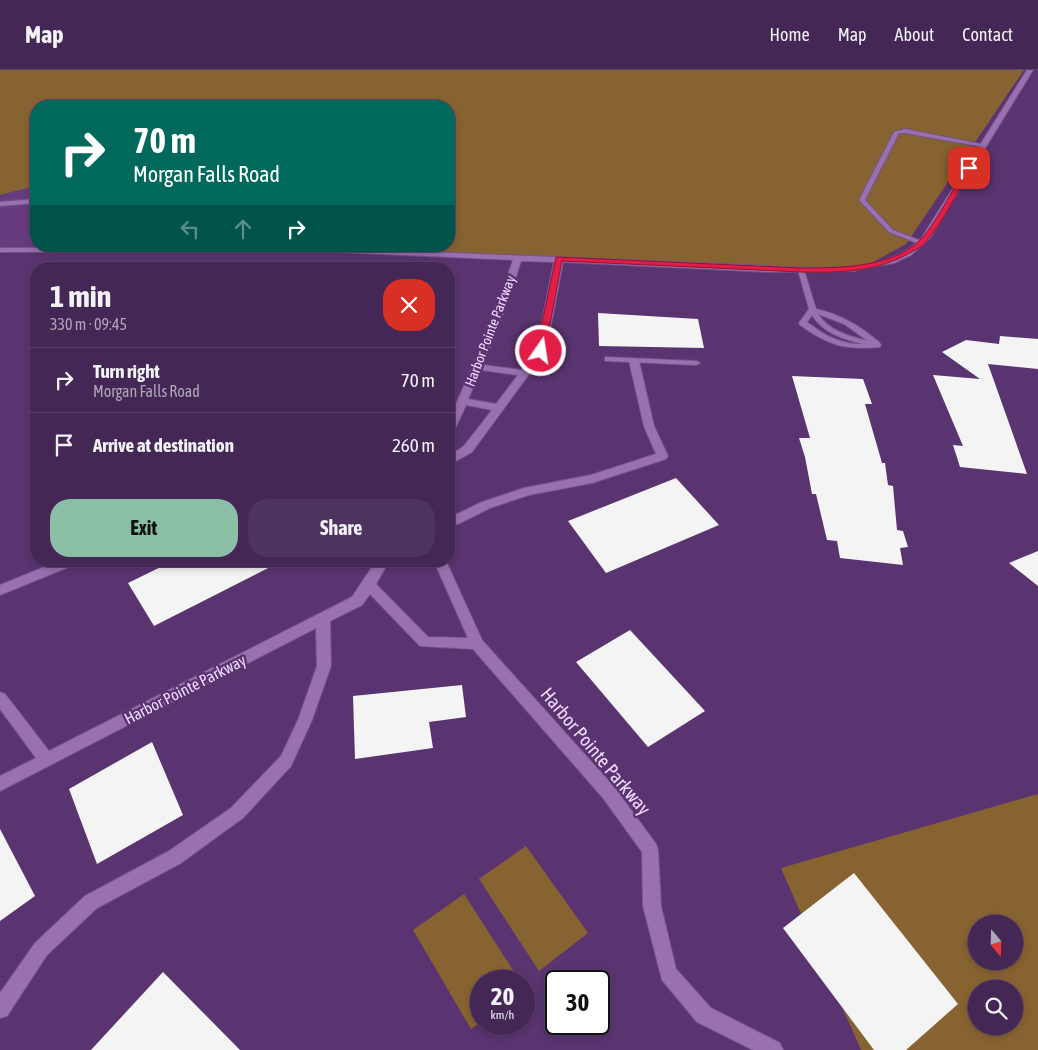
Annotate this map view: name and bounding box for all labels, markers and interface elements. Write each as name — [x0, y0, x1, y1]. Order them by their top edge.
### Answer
text: Map — [25, 21, 64, 48]
text: Home — [770, 24, 810, 45]
text: Map — [838, 24, 867, 45]
text: About — [895, 24, 934, 45]
text: Contact — [962, 24, 1013, 45]
icon: right — [50, 120, 115, 185]
text: 70 m — [133, 120, 196, 160]
pin — [948, 147, 990, 189]
icon: arrive — [955, 154, 983, 182]
text: Morgan Falls Road — [133, 161, 280, 187]
icon: left — [176, 215, 204, 243]
icon: ahead — [229, 215, 257, 243]
icon: right — [282, 215, 310, 243]
street label: Harbor Pointe Parkway — [461, 273, 519, 389]
text: 1 min — [50, 279, 111, 313]
button: close — [383, 279, 435, 331]
text: 330 m · 09:45 — [50, 315, 127, 333]
position arrow — [514, 324, 566, 376]
text: Turn right — [93, 360, 160, 382]
icon: right — [50, 366, 78, 394]
text: 70 m — [401, 369, 435, 391]
text: Morgan Falls Road — [93, 382, 200, 400]
icon: arrive — [50, 431, 78, 459]
text: Arrive at destination — [93, 434, 234, 456]
text: 260 m — [392, 434, 435, 456]
button: Exit — [50, 499, 238, 557]
button: Share — [248, 499, 435, 557]
street label: Harbor Pointe Parkway — [121, 650, 250, 728]
street label: Harbor Pointe Parkway — [536, 683, 656, 819]
north arrow — [968, 915, 1022, 970]
map controls — [968, 915, 1023, 1035]
speed limit sign: 30 — [545, 970, 610, 1035]
button: search — [968, 980, 1023, 1035]
text: 20 — [491, 982, 514, 1010]
text: km/h — [491, 1008, 514, 1022]

